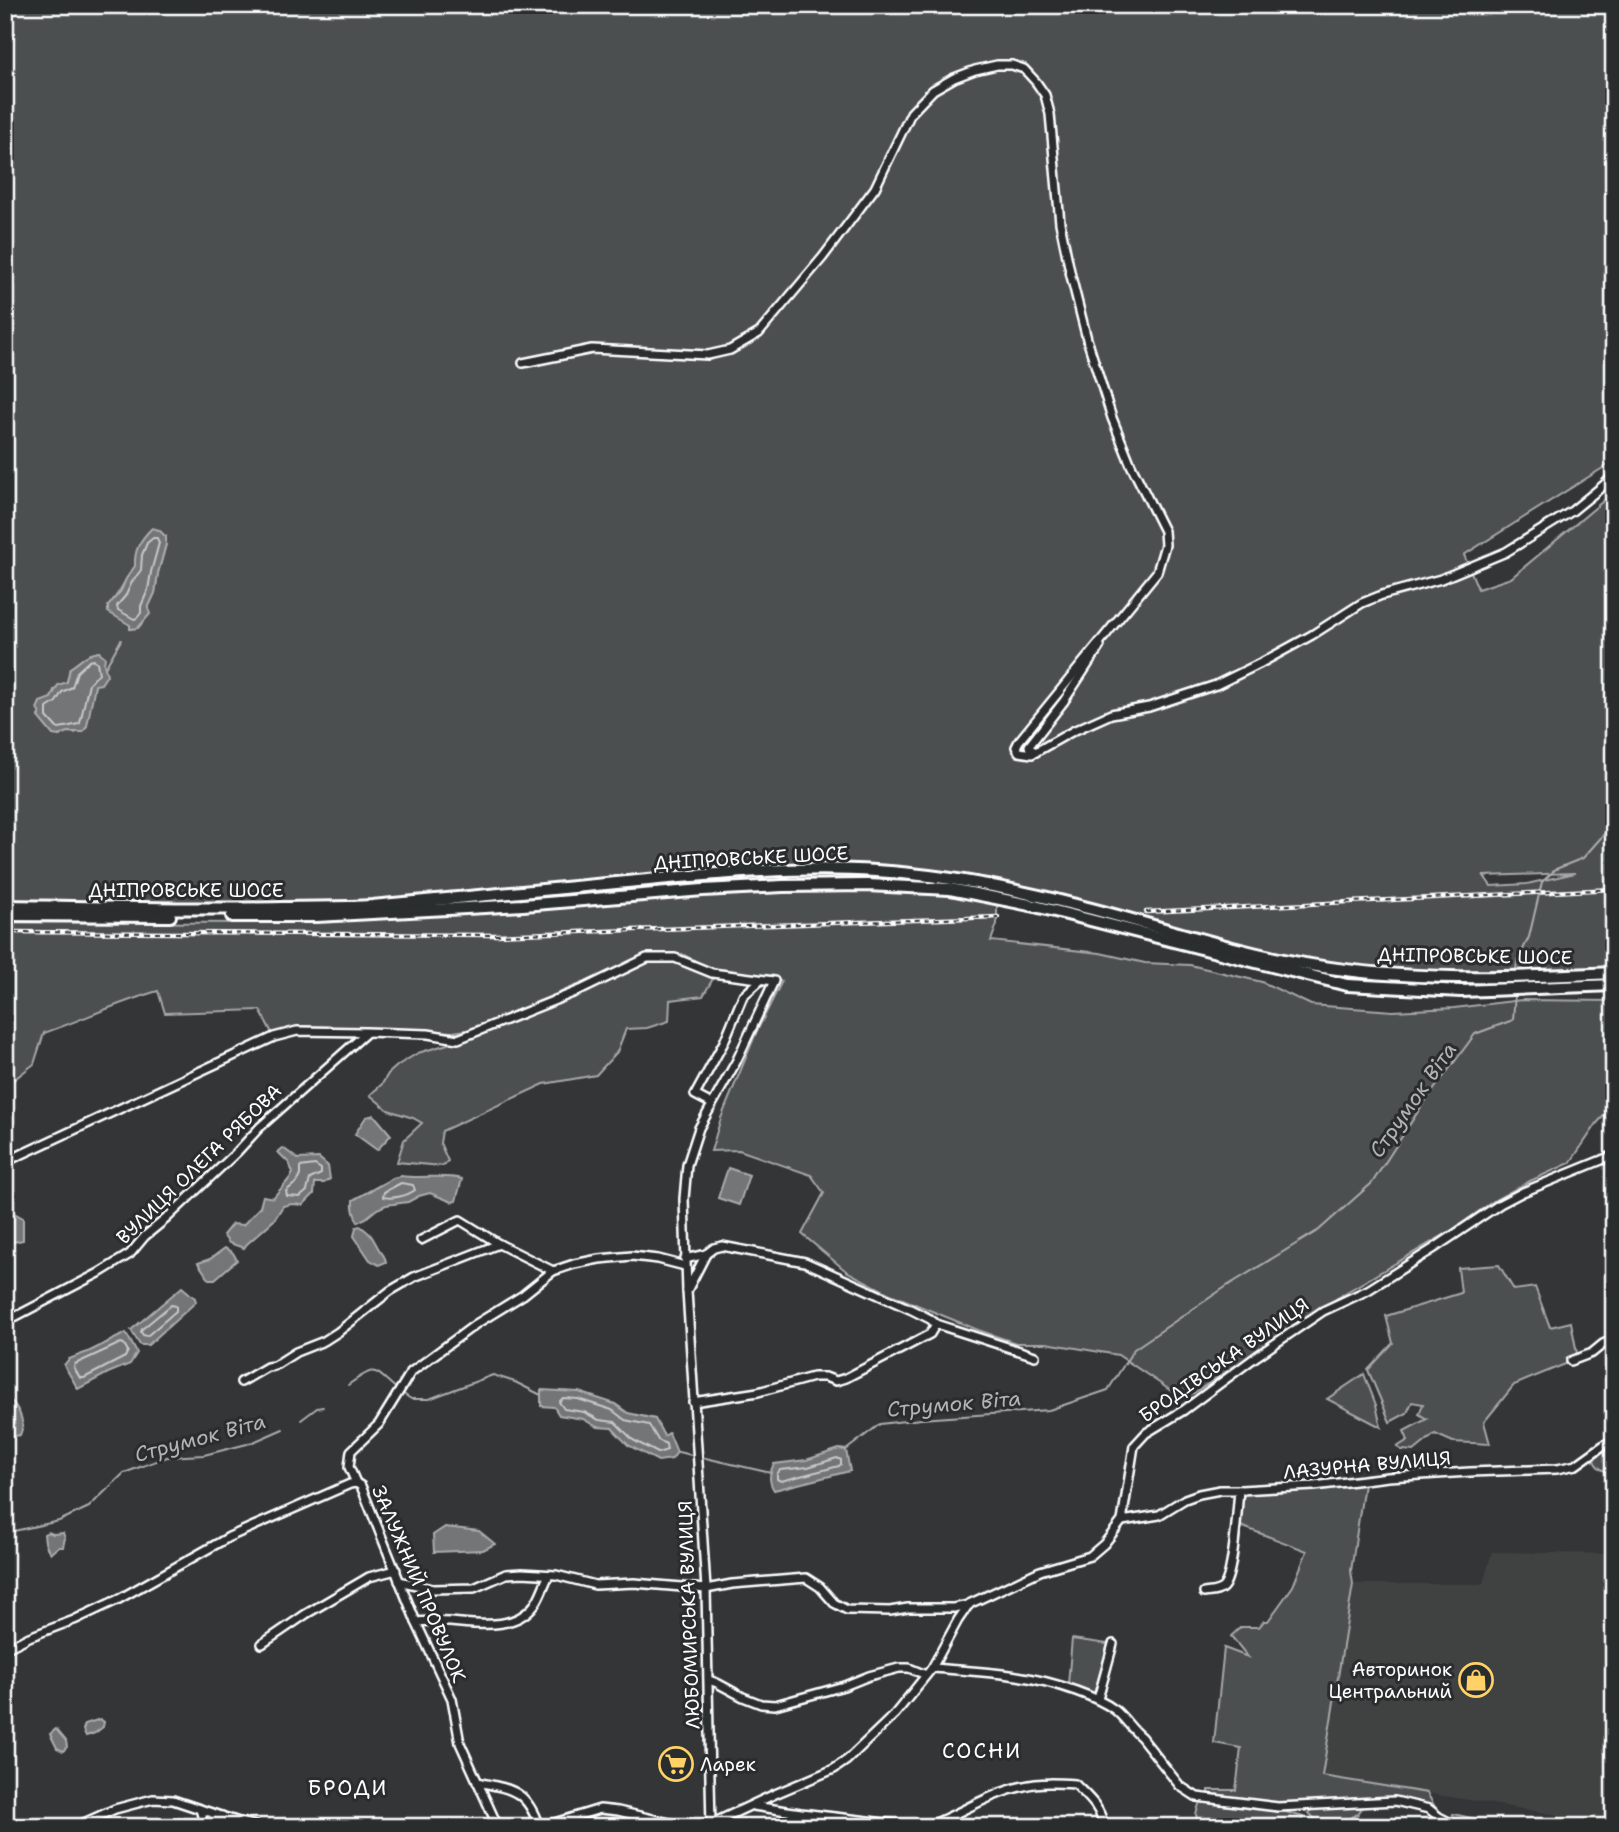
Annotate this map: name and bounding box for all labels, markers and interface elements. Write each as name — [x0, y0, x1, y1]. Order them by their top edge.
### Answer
street label: ДНІПРОВСЬКЕ ШОСЕ — [653, 840, 849, 876]
street label: ДНІПРОВСЬКЕ ШОСЕ — [88, 878, 284, 903]
street label: ДНІПРОВСЬКЕ ШОСЕ — [1377, 942, 1573, 970]
water label: Струмок Віта — [1363, 1037, 1463, 1163]
street label: ВУЛИЦЯ ОЛЕГА РЯБОВА — [111, 1078, 287, 1249]
street label: БРОДІВСЬКА ВУЛИЦЯ — [1134, 1292, 1314, 1428]
water label: Струмок Віта — [886, 1384, 1022, 1424]
water label: Струмок Віта — [131, 1407, 269, 1469]
street label: ЛАЗУРНА ВУЛИЦЯ — [1282, 1445, 1452, 1485]
street label: ЗАЛУЖНИЙ ПРОВУЛОК — [366, 1482, 472, 1686]
street label: ЛЮБОМИРСЬКА ВУЛИЦЯ — [673, 1500, 705, 1730]
place label: Авторинок Центральний — [1328, 1657, 1452, 1704]
shop icon: Авторинок Центральний — [1457, 1661, 1495, 1699]
district label: СОСНИ — [942, 1737, 1022, 1765]
supermarket icon: Ларек — [657, 1745, 695, 1783]
place label: Ларек — [700, 1752, 756, 1777]
district label: БРОДИ — [308, 1774, 388, 1802]

